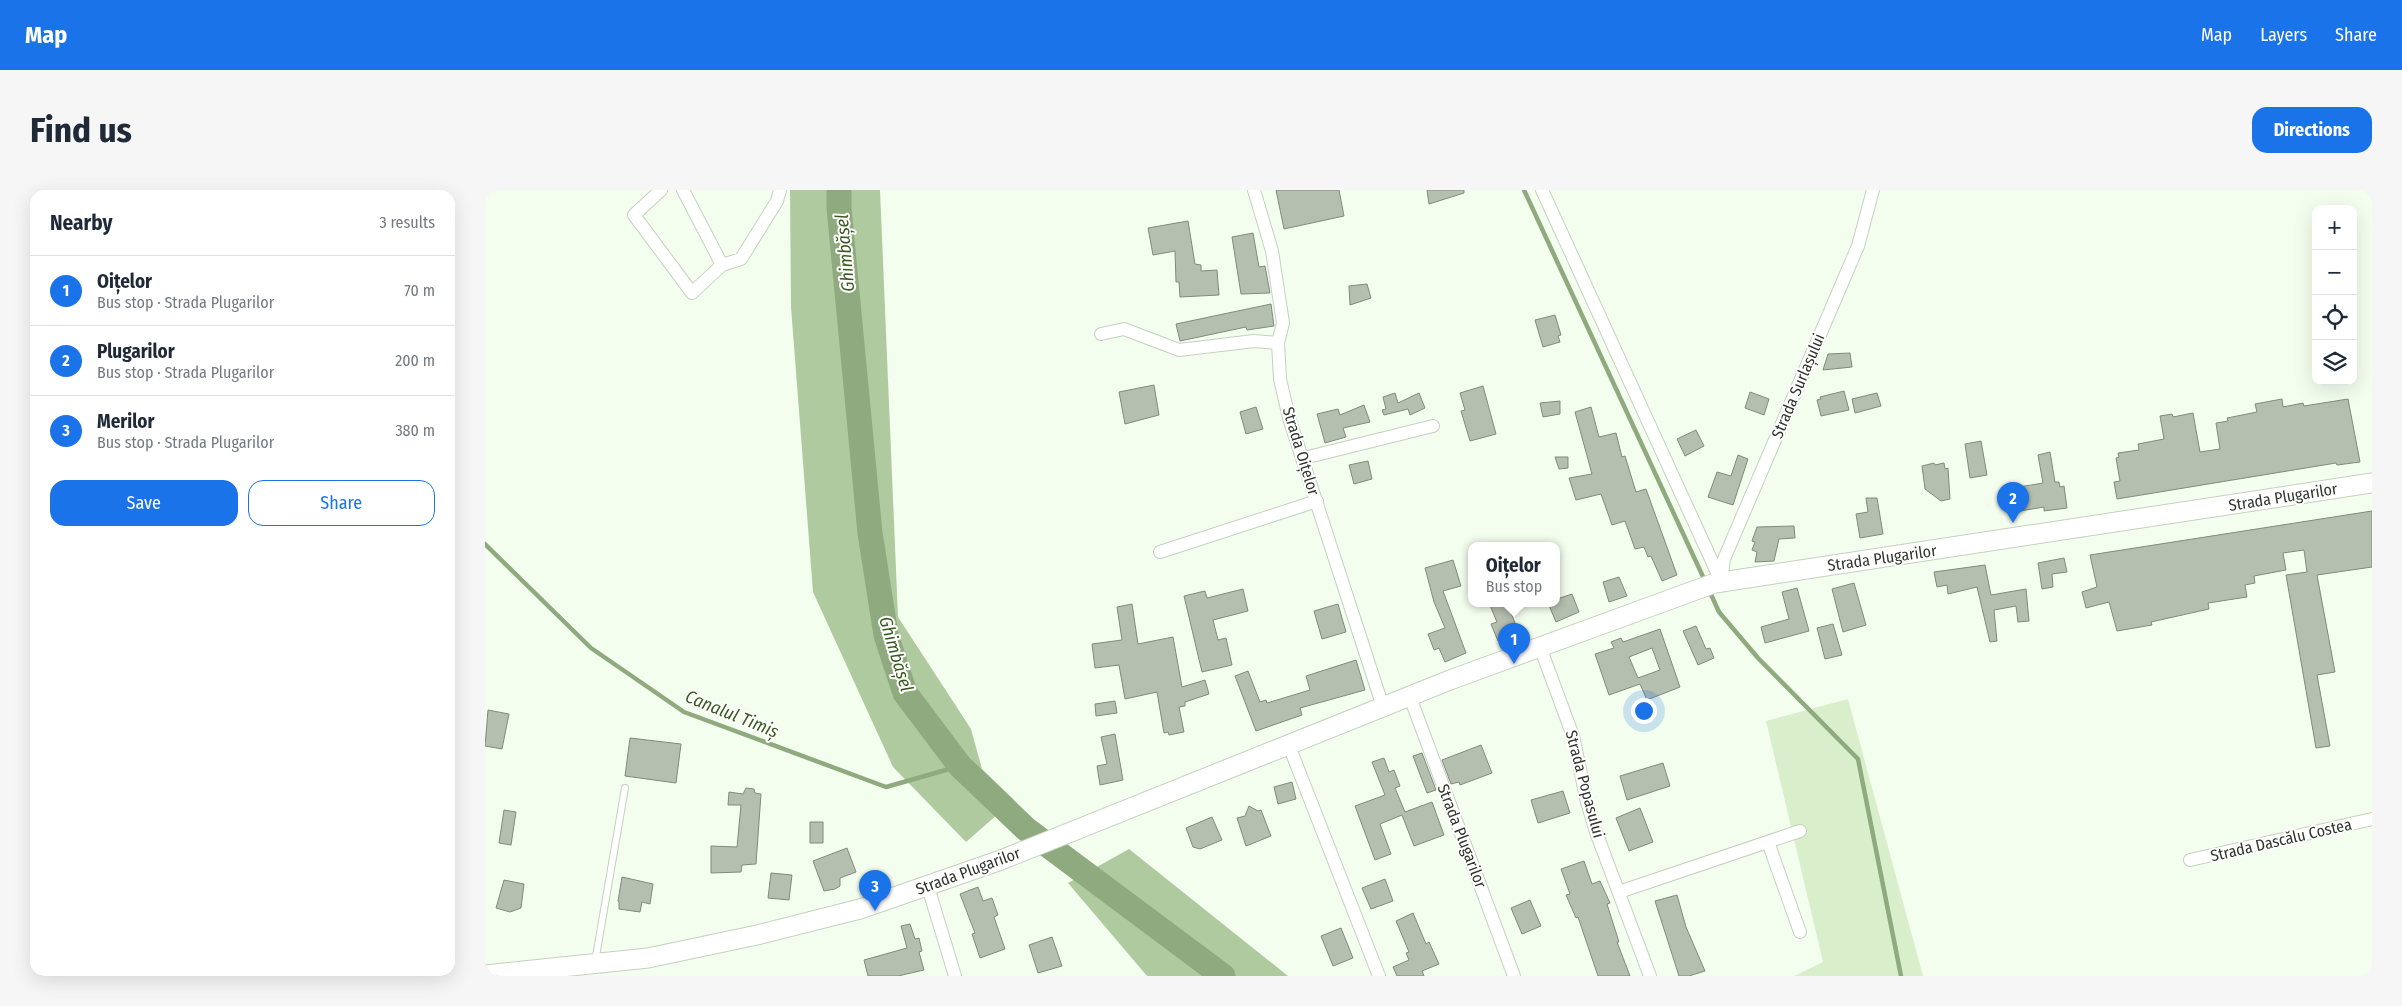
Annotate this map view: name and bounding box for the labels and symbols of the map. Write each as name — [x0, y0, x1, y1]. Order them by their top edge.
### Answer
water label: Ghimbășel — [831, 213, 859, 293]
street label: Strada Surlașului — [1767, 331, 1830, 442]
street label: Strada Oițelor — [1278, 405, 1324, 498]
street label: Strada Plugarilor — [2227, 479, 2339, 515]
pin: 2 — [1997, 482, 2029, 523]
street label: Strada Plugarilor — [1826, 541, 1938, 575]
water label: Ghimbășel — [874, 614, 918, 695]
pin: 1 — [1498, 623, 1530, 664]
water label: Canalul Timiș — [682, 685, 782, 743]
your location — [1631, 698, 1657, 724]
street label: Strada Popasului — [1562, 728, 1608, 840]
street label: Strada Plugarilor — [1433, 781, 1491, 891]
street label: Strada Dascălu Costea — [2209, 814, 2354, 865]
street label: Strada Plugarilor — [913, 843, 1023, 899]
pin: 3 — [859, 870, 891, 911]

